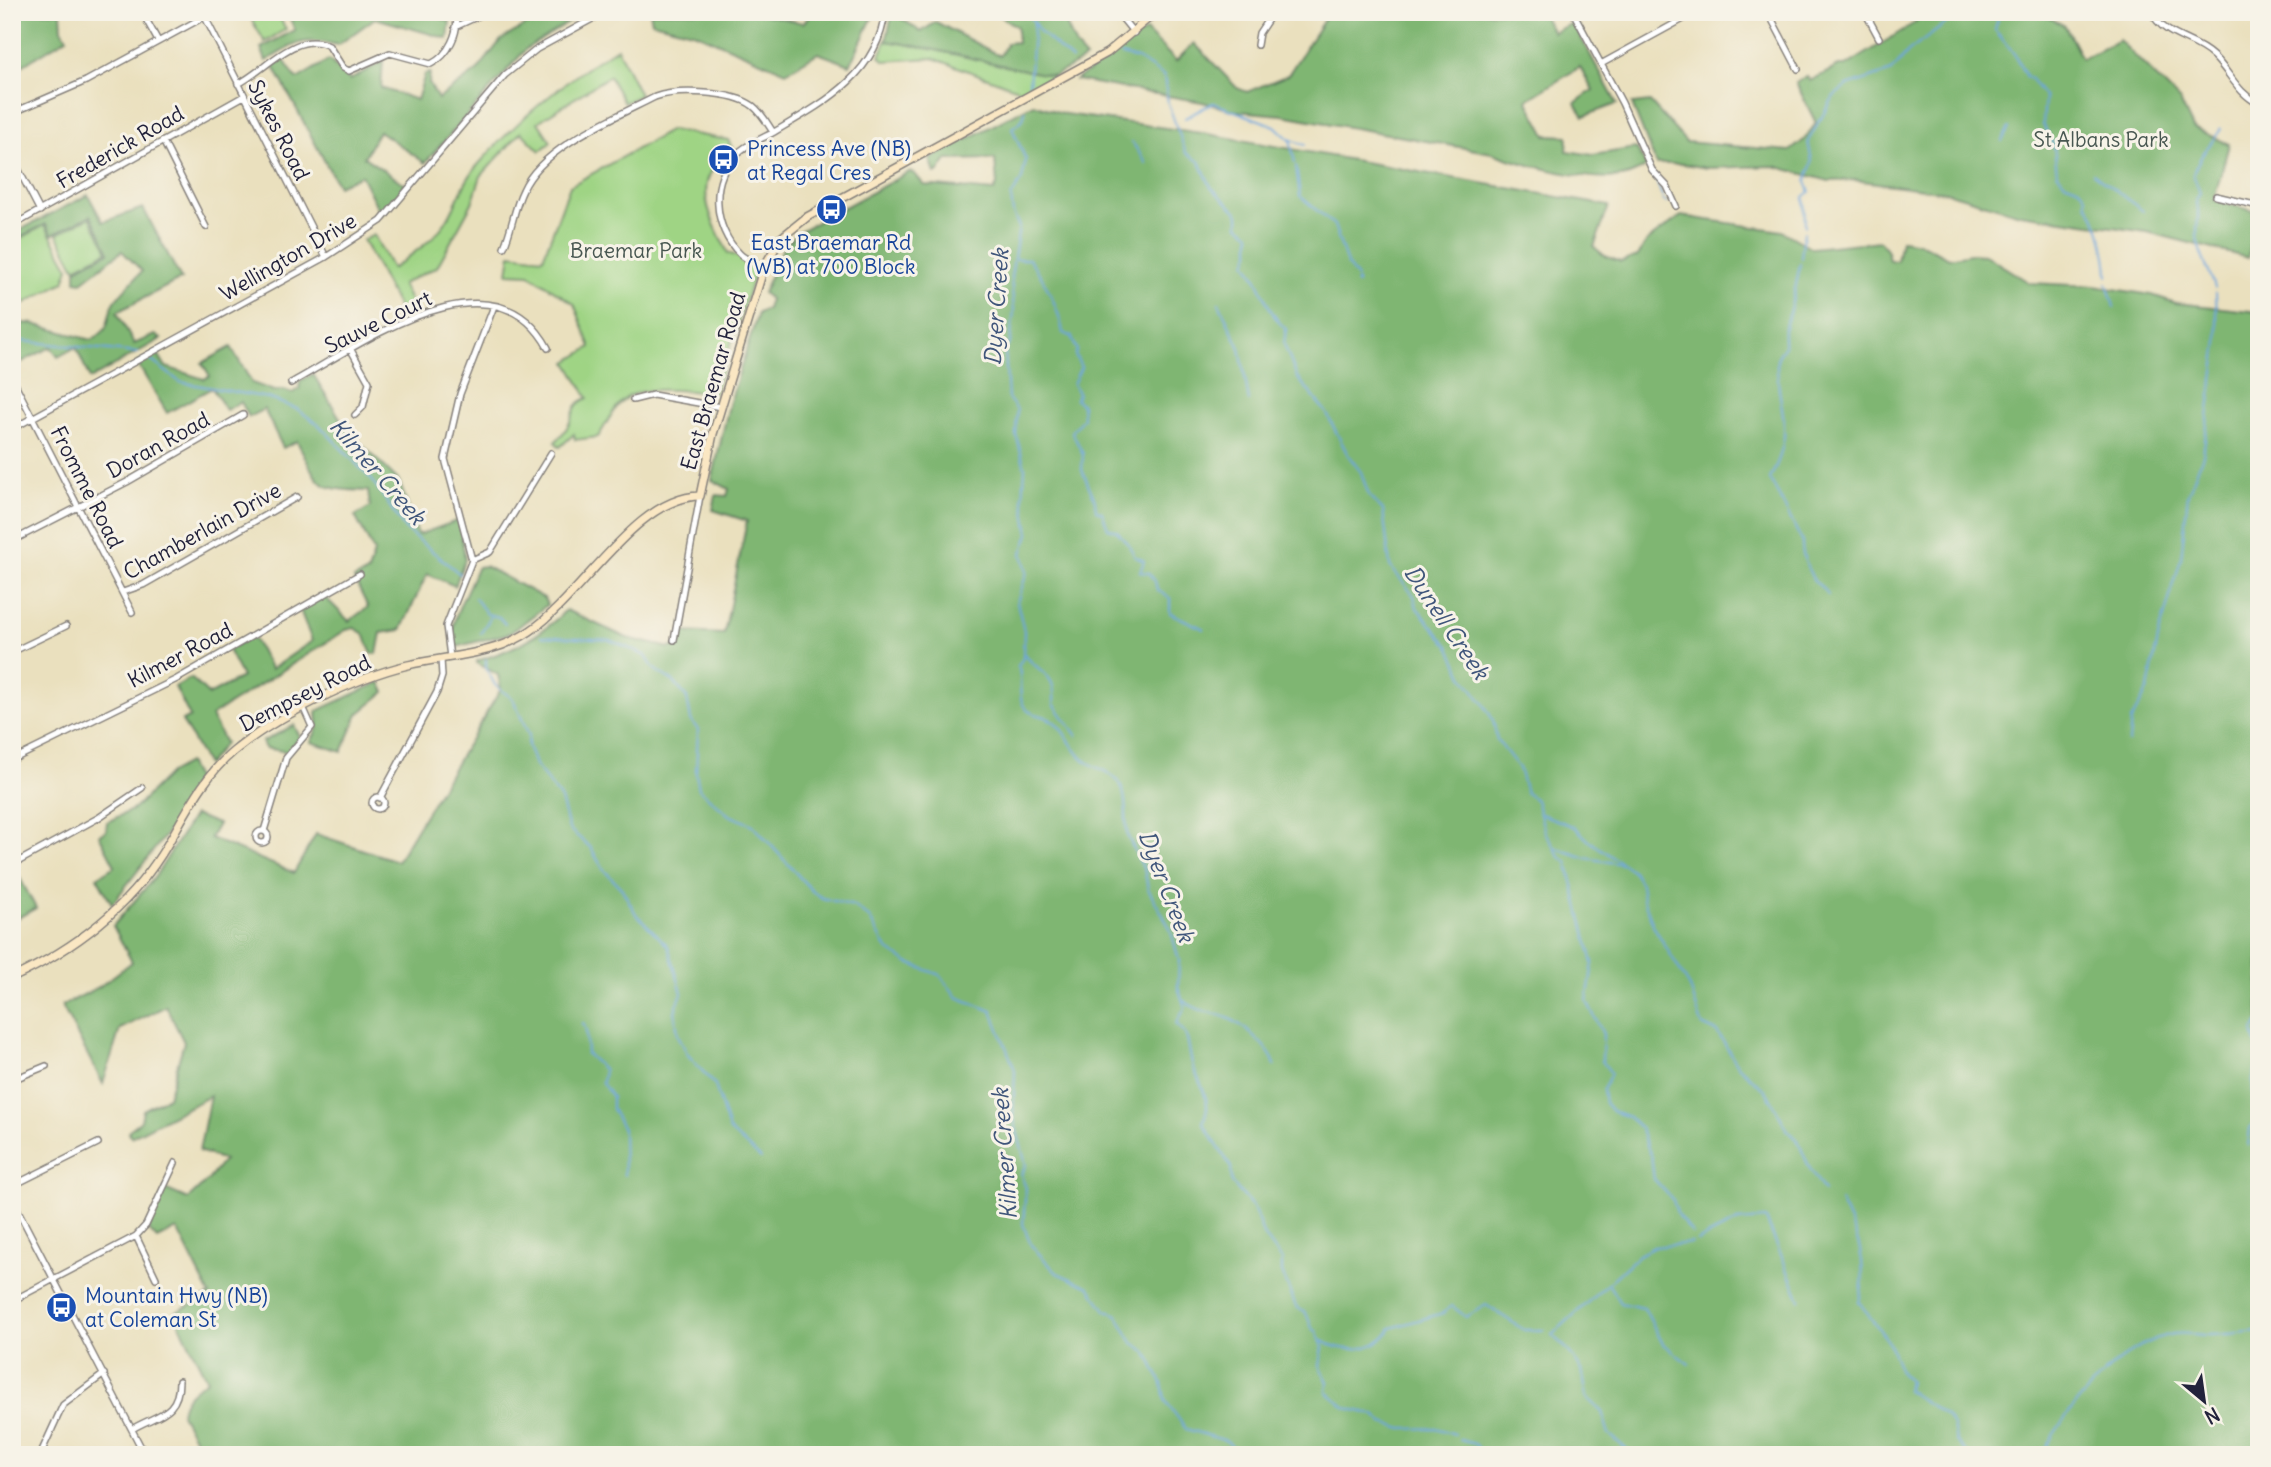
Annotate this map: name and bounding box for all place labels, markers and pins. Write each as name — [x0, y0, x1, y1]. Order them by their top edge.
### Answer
place label: Princess Ave (NB) at Regal Cres — [747, 135, 911, 186]
bus stop icon: Princess Ave (NB) at Regal Cres — [707, 143, 741, 177]
bus stop icon: East Braemar Rd (WB) at 700 Block — [814, 193, 848, 227]
place label: East Braemar Rd (WB) at 700 Block — [747, 229, 915, 280]
place label: Mountain Hwy (NB) at Coleman St — [85, 1282, 268, 1333]
bus stop icon: Mountain Hwy (NB) at Coleman St — [45, 1290, 79, 1324]

